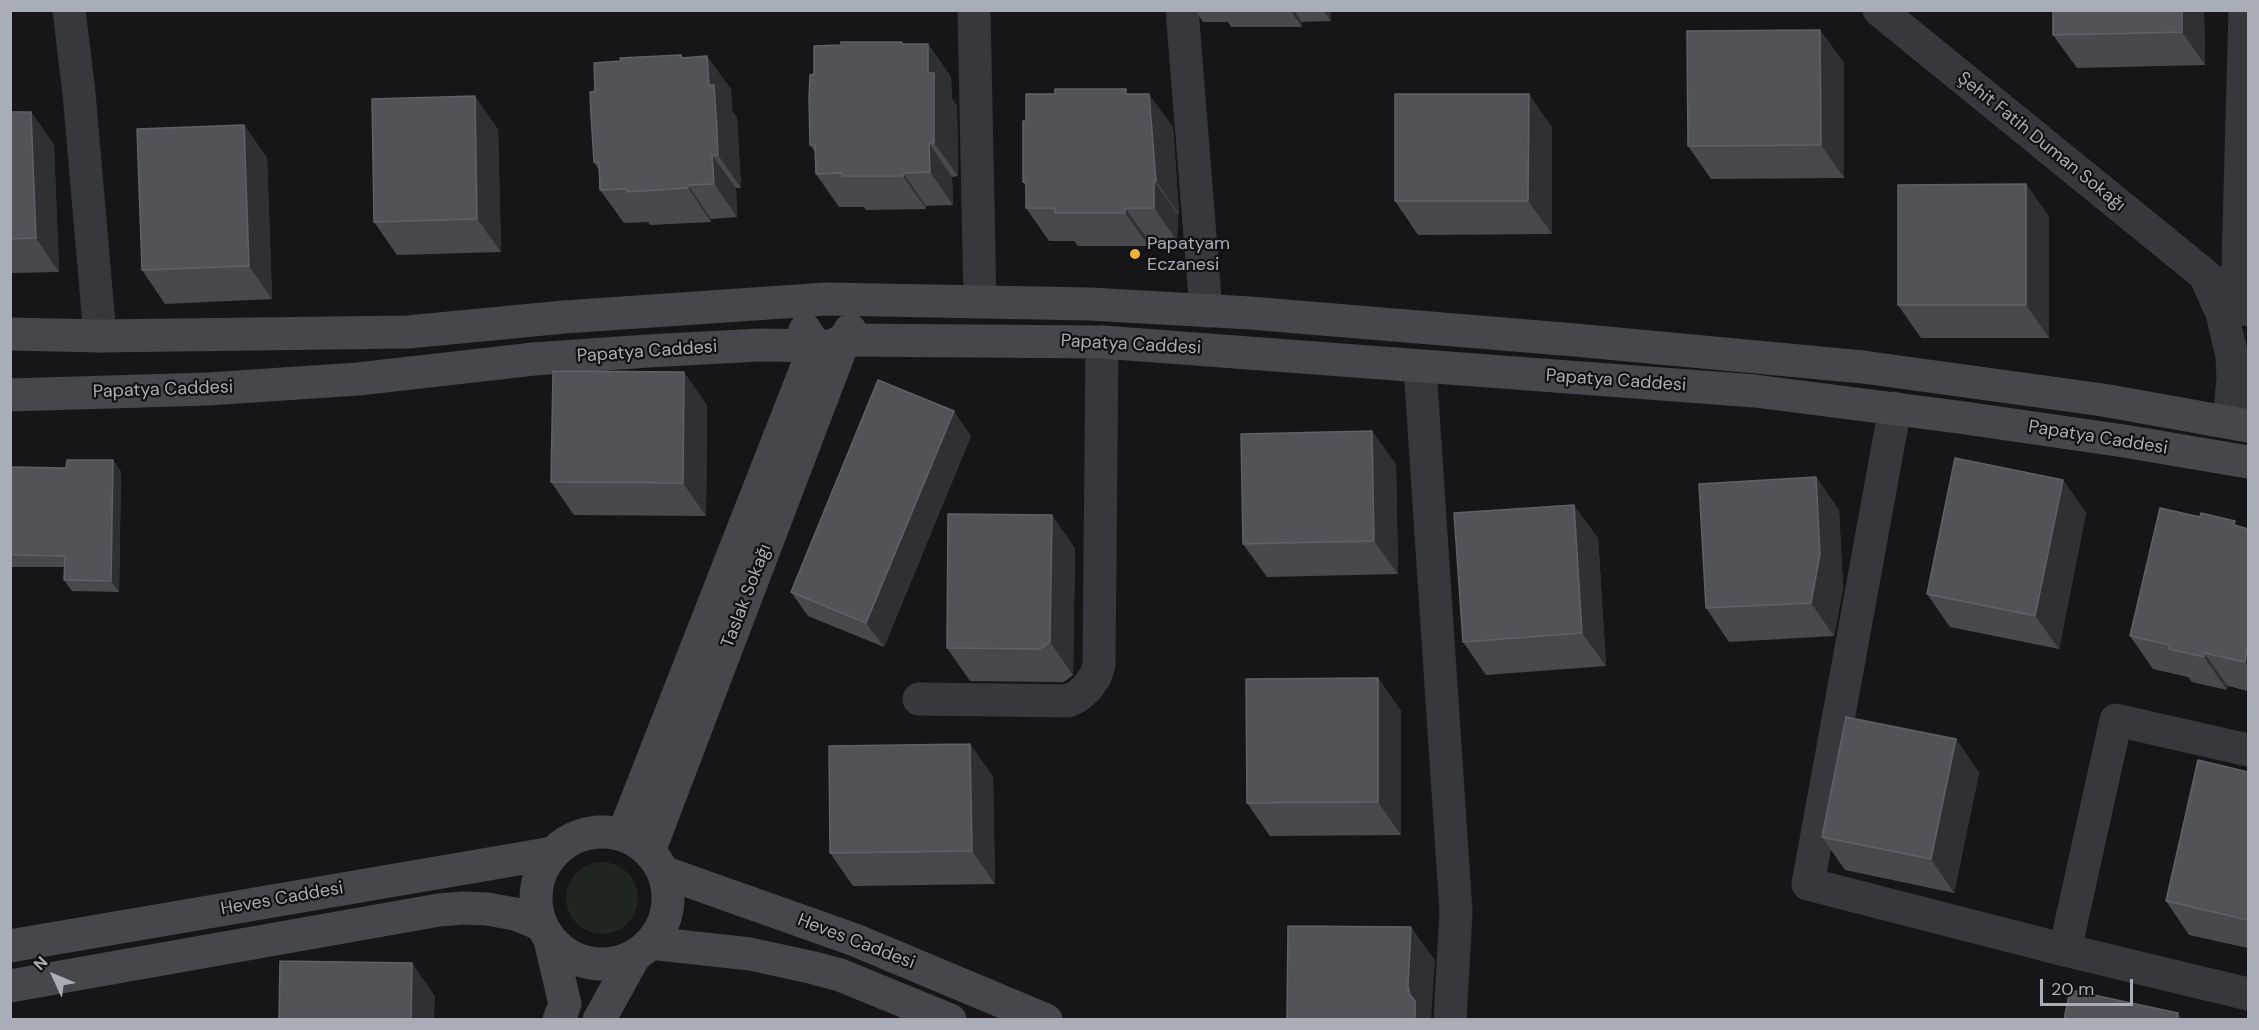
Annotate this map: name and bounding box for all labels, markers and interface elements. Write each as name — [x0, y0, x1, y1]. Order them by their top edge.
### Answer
street label: Şehit Fatih Duman Sokağı — [1953, 68, 2129, 216]
place label: Papatyam Eczanesi — [1147, 233, 1230, 276]
marker: Papatyam Eczanesi — [1128, 247, 1142, 261]
street label: Papatya Caddesi — [1060, 331, 1202, 359]
street label: Papatya Caddesi — [576, 336, 718, 368]
street label: Papatya Caddesi — [1545, 365, 1687, 397]
street label: Papatya Caddesi — [92, 377, 234, 403]
street label: Papatya Caddesi — [2027, 416, 2169, 460]
street label: Taslak Sokağı — [717, 541, 777, 651]
street label: Heves Caddesi — [219, 878, 345, 920]
street label: Heves Caddesi — [794, 910, 918, 974]
north arrow — [24, 946, 84, 1006]
text: N — [29, 952, 52, 975]
scale bar — [2043, 967, 2136, 1005]
text: 20 m — [2051, 977, 2094, 1001]

